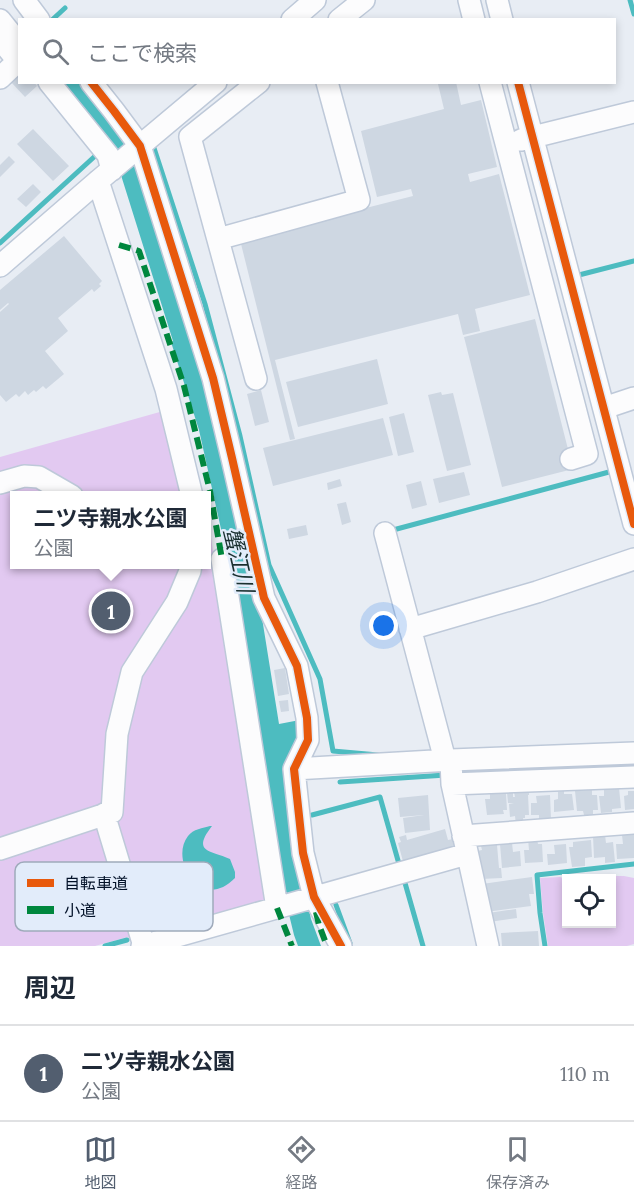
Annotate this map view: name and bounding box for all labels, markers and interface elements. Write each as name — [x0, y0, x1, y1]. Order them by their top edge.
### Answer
search box — [18, 18, 616, 84]
icon: search — [39, 35, 72, 68]
text: ここで検索 — [87, 39, 197, 67]
popup — [10, 491, 211, 569]
text: 二ツ寺親水公園 — [33, 504, 188, 532]
water label: 蟹江川 — [218, 525, 261, 597]
text: 公園 — [33, 535, 73, 560]
pin: 1 — [92, 588, 130, 634]
your location — [369, 611, 398, 640]
legend — [15, 862, 213, 931]
text: 自転車道 — [64, 873, 128, 893]
map controls — [562, 874, 616, 928]
button: locate — [562, 874, 616, 928]
text: 小道 — [64, 900, 96, 920]
text: 周辺 — [24, 971, 76, 1004]
text: 二ツ寺親水公園 — [81, 1047, 235, 1075]
text: 1 — [39, 1061, 48, 1086]
text: 110 m — [560, 1061, 610, 1086]
text: 公園 — [81, 1078, 121, 1103]
tab: 地図 — [84, 1133, 117, 1193]
tab: 経路 — [285, 1133, 318, 1193]
tab: 保存済み — [486, 1133, 550, 1193]

